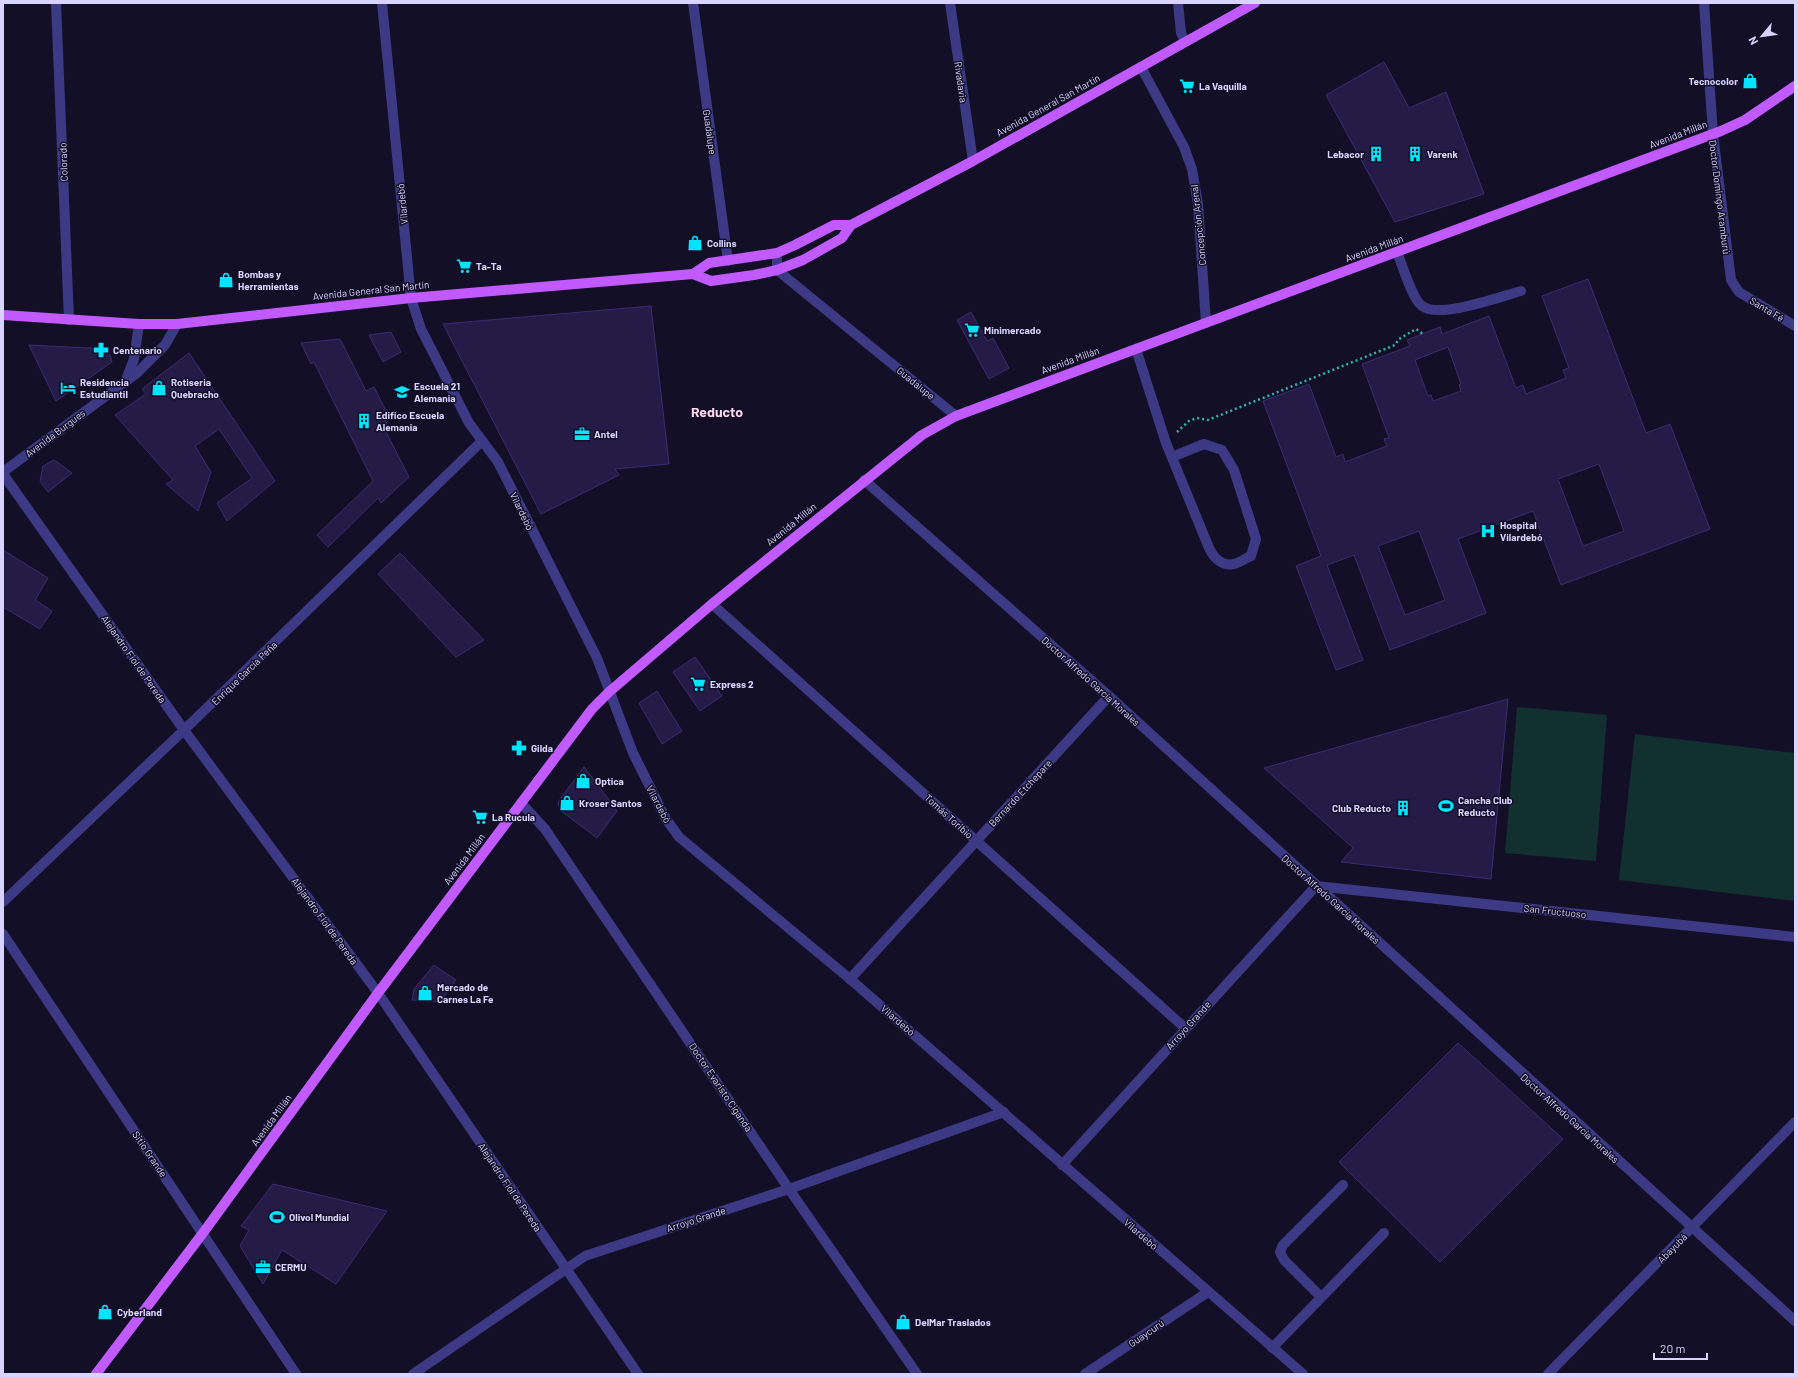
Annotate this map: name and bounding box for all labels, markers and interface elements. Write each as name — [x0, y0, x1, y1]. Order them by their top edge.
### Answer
north arrow — [1742, 16, 1782, 56]
text: N — [1745, 35, 1760, 47]
street label: Rivadavia — [952, 61, 970, 103]
street label: Avenida General San Martín — [994, 71, 1102, 139]
shop icon: Tecnocolor — [1741, 72, 1759, 90]
place label: Tecnocolor — [1688, 75, 1738, 87]
supermarket icon: La Vaquilla — [1178, 77, 1196, 95]
place label: La Vaquilla — [1199, 80, 1247, 92]
street label: Guadalupe — [701, 109, 719, 155]
street label: Avenida Millán — [1647, 117, 1709, 151]
street label: Doctor Domingo Aramburú — [1707, 139, 1733, 255]
street label: Colorado — [56, 142, 70, 182]
building icon: Lebacor — [1367, 145, 1385, 163]
building icon: Varenk — [1406, 145, 1424, 163]
place label: Lebacor — [1327, 148, 1364, 160]
place label: Varenk — [1427, 148, 1459, 160]
street label: Vilardebó — [394, 183, 410, 225]
street label: Concepción Arenal — [1188, 184, 1208, 266]
street label: Avenida Millán — [1343, 232, 1405, 264]
shop icon: Collins — [686, 234, 704, 252]
place label: Collins — [707, 237, 737, 249]
supermarket icon: Ta-Ta — [455, 257, 473, 275]
place label: Ta-Ta — [476, 260, 501, 272]
place label: Bombas y Herramientas — [238, 268, 299, 292]
shop icon: Bombas y Herramientas — [217, 271, 235, 289]
street label: Avenida General San Martín — [312, 278, 430, 302]
street label: Santa Fé — [1748, 294, 1786, 324]
supermarket icon: Minimercado — [963, 321, 981, 339]
place label: Minimercado — [984, 324, 1042, 336]
pharmacy icon: Centenario — [92, 341, 110, 359]
place label: Centenario — [113, 344, 162, 356]
street label: Avenida Millán — [1039, 344, 1101, 376]
street label: Guadalupe — [894, 364, 938, 402]
place label: Residencia Estudiantil — [80, 376, 129, 400]
place label: Rotiseria Quebracho — [171, 376, 219, 400]
hotel icon: Residencia Estudiantil — [59, 379, 77, 397]
shop icon: Rotiseria Quebracho — [150, 379, 168, 397]
place label: Escuela 21 Alemania — [414, 380, 460, 404]
school or university icon: Escuela 21 Alemania — [393, 383, 411, 401]
district label: Reducto — [691, 403, 743, 420]
street label: Avenida Burgues — [23, 406, 88, 459]
place label: Edifico Escuela Alemania — [376, 409, 444, 433]
building icon: Edifico Escuela Alemania — [355, 412, 373, 430]
office icon: Antel — [573, 425, 591, 443]
place label: Antel — [594, 428, 618, 440]
street label: Vilardebó — [508, 490, 536, 532]
street label: Avenida Millán — [764, 500, 818, 548]
place label: Hospital Vilardebó — [1500, 519, 1543, 543]
hospital icon: Hospital Vilardebó — [1479, 522, 1497, 540]
street label: Alejandro Fiol de Pereda — [99, 613, 169, 705]
street label: Doctor Alfredo García Morales — [1039, 634, 1143, 728]
street label: Enrique García Peña — [209, 639, 279, 707]
supermarket icon: Express 2 — [689, 675, 707, 693]
place label: Express 2 — [710, 678, 754, 690]
pharmacy icon: Gilda — [510, 739, 528, 757]
place label: Gilda — [531, 742, 553, 754]
street label: Bernardo Etchepare — [986, 757, 1054, 829]
shop icon: Optica — [574, 772, 592, 790]
place label: Optica — [595, 775, 624, 787]
street label: Vilardebó — [644, 783, 674, 825]
street label: Tomás Toribio — [922, 791, 976, 841]
shop icon: Kroser Santos — [558, 794, 576, 812]
place label: Cancha Club Reducto — [1458, 794, 1513, 818]
place label: Kroser Santos — [579, 797, 642, 809]
sports icon: Cancha Club Reducto — [1437, 797, 1455, 815]
building icon: Club Reducto — [1394, 799, 1412, 817]
place label: Club Reducto — [1332, 802, 1391, 814]
supermarket icon: La Rucula — [471, 808, 489, 826]
place label: La Rucula — [492, 811, 535, 823]
street label: Avenida Millán — [441, 831, 487, 887]
street label: Doctor Alfredo García Morales — [1279, 852, 1383, 946]
street label: Alejandro Fiol de Pereda — [289, 875, 361, 967]
street label: San Fructuoso — [1523, 902, 1587, 920]
place label: Mercado de Carnes La Fe — [437, 981, 494, 1005]
shop icon: Mercado de Carnes La Fe — [416, 984, 434, 1002]
street label: Arroyo Grande — [1163, 998, 1213, 1052]
street label: Vilardebó — [879, 1002, 917, 1038]
street label: Doctor Evaristo Ciganda — [687, 1040, 755, 1134]
street label: Doctor Alfredo García Morales — [1518, 1071, 1622, 1165]
street label: Avenida Millán — [248, 1092, 294, 1148]
street label: Sitio Grande — [130, 1129, 170, 1179]
street label: Alejandro Fiol de Pereda — [476, 1140, 544, 1234]
street label: Arroyo Grande — [665, 1204, 727, 1234]
sports icon: Olivol Mundial — [268, 1208, 286, 1226]
place label: Olivol Mundial — [289, 1211, 349, 1223]
street label: Vilardebó — [1122, 1216, 1160, 1252]
street label: Abayubá — [1655, 1231, 1689, 1265]
office icon: CERMU — [254, 1258, 272, 1276]
place label: CERMU — [275, 1261, 307, 1273]
shop icon: Cyberland — [96, 1303, 114, 1321]
place label: Cyberland — [117, 1306, 162, 1318]
shop icon: DelMar Traslados — [894, 1313, 912, 1331]
place label: DelMar Traslados — [915, 1316, 991, 1328]
street label: Guaycurú — [1126, 1317, 1166, 1349]
scale bar — [1654, 1335, 1707, 1361]
text: 20 m — [1660, 1341, 1686, 1355]

